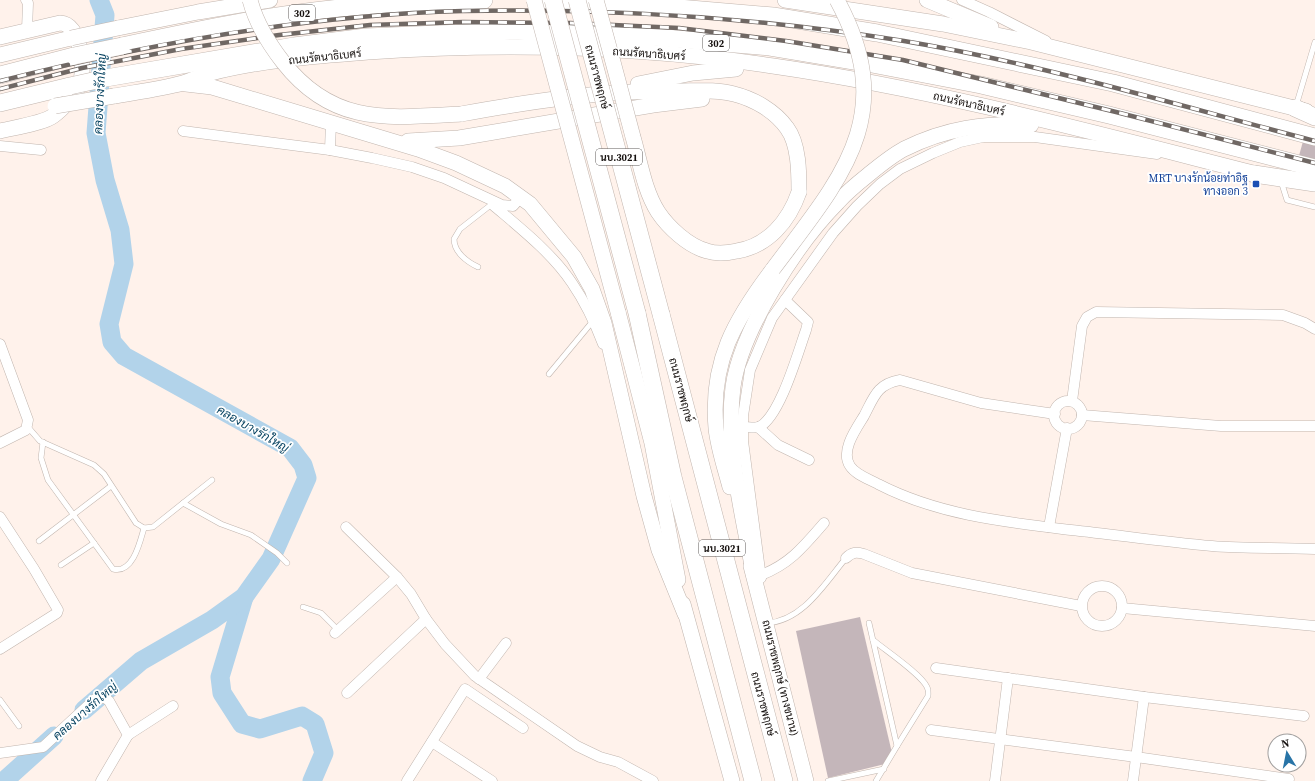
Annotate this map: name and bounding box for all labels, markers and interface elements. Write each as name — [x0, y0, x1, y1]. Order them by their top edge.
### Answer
road number: 302 — [289, 5, 315, 21]
road number: 302 — [703, 35, 729, 51]
street label: ถนนราชพฤกษ์ — [581, 43, 614, 111]
street label: ถนนรัตนาธิเบศร์ — [612, 43, 686, 64]
street label: ถนนรัตนาธิเบศร์ — [288, 45, 362, 68]
water label: คลองบางรักใหญ่ — [90, 52, 110, 135]
street label: ถนนรัตนาธิเบศร์ — [932, 87, 1007, 120]
road number: นบ.3021 — [596, 149, 642, 165]
place label: MRT บางรักน้อยท่าอิฐ ทางออก 3 — [1148, 171, 1248, 199]
marker: MRT บางรักน้อยท่าอิฐ ทางออก 3 — [1251, 179, 1261, 189]
street label: ถนนราชพฤกษ์ — [665, 356, 698, 424]
water label: คลองบางรักใหญ่ — [214, 402, 293, 457]
road number: นบ.3021 — [699, 540, 745, 556]
street label: ถนนราชพฤกษ์ (ทางขนาน) — [759, 619, 801, 737]
street label: ถนนราชพฤกษ์ — [748, 671, 778, 737]
water label: คลองบางรักใหญ่ — [49, 678, 121, 744]
north arrow — [1267, 733, 1307, 773]
text: N — [1280, 736, 1291, 752]

